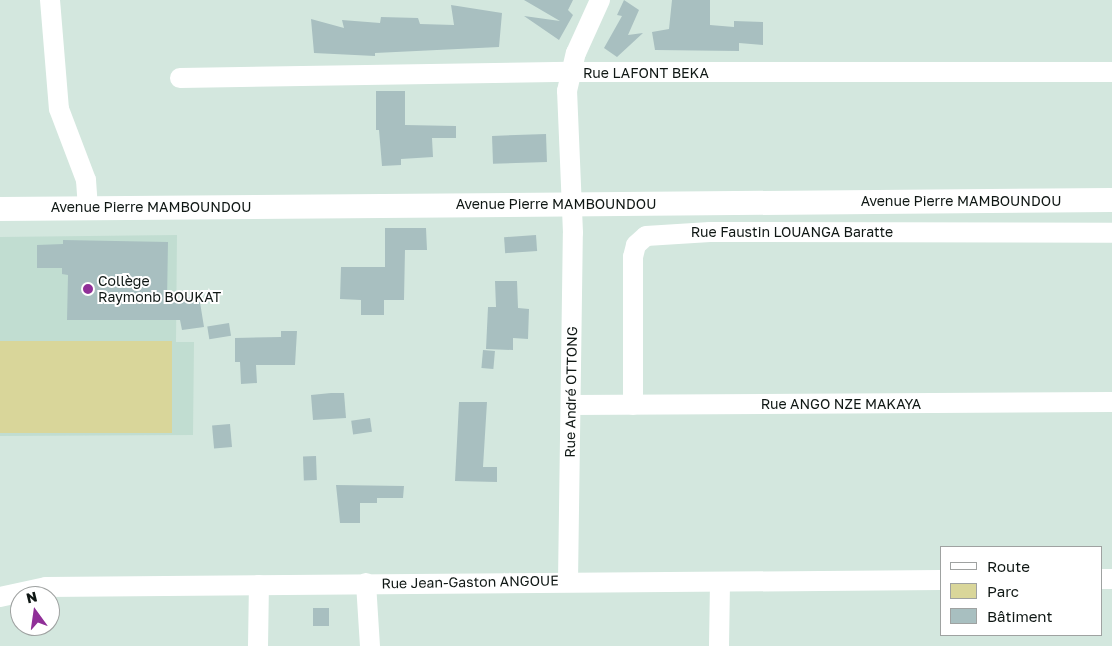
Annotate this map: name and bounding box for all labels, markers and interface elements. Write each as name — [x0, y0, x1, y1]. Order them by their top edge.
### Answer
street label: Rue LAFONT BEKA — [583, 65, 709, 81]
street label: Avenue Pierre MAMBOUNDOU — [861, 193, 1061, 209]
street label: Avenue Pierre MAMBOUNDOU — [456, 196, 656, 212]
street label: Avenue Pierre MAMBOUNDOU — [51, 199, 251, 215]
street label: Rue Faustin LOUANGA Baratte — [691, 224, 893, 240]
place label: Collège Raymonb BOUKAT — [98, 273, 221, 306]
marker: Collège Raymonb BOUKAT — [82, 283, 94, 295]
street label: Rue André OTTONG — [561, 326, 581, 458]
street label: Rue ANGO NZE MAKAYA — [761, 396, 921, 412]
legend — [940, 546, 1102, 636]
text: Route — [987, 557, 1030, 575]
street label: Rue Jean-Gaston ANGOUE — [381, 572, 559, 592]
text: Parc — [987, 582, 1019, 600]
north arrow — [10, 586, 60, 636]
text: N — [24, 587, 39, 606]
text: Bâtiment — [987, 607, 1052, 625]

